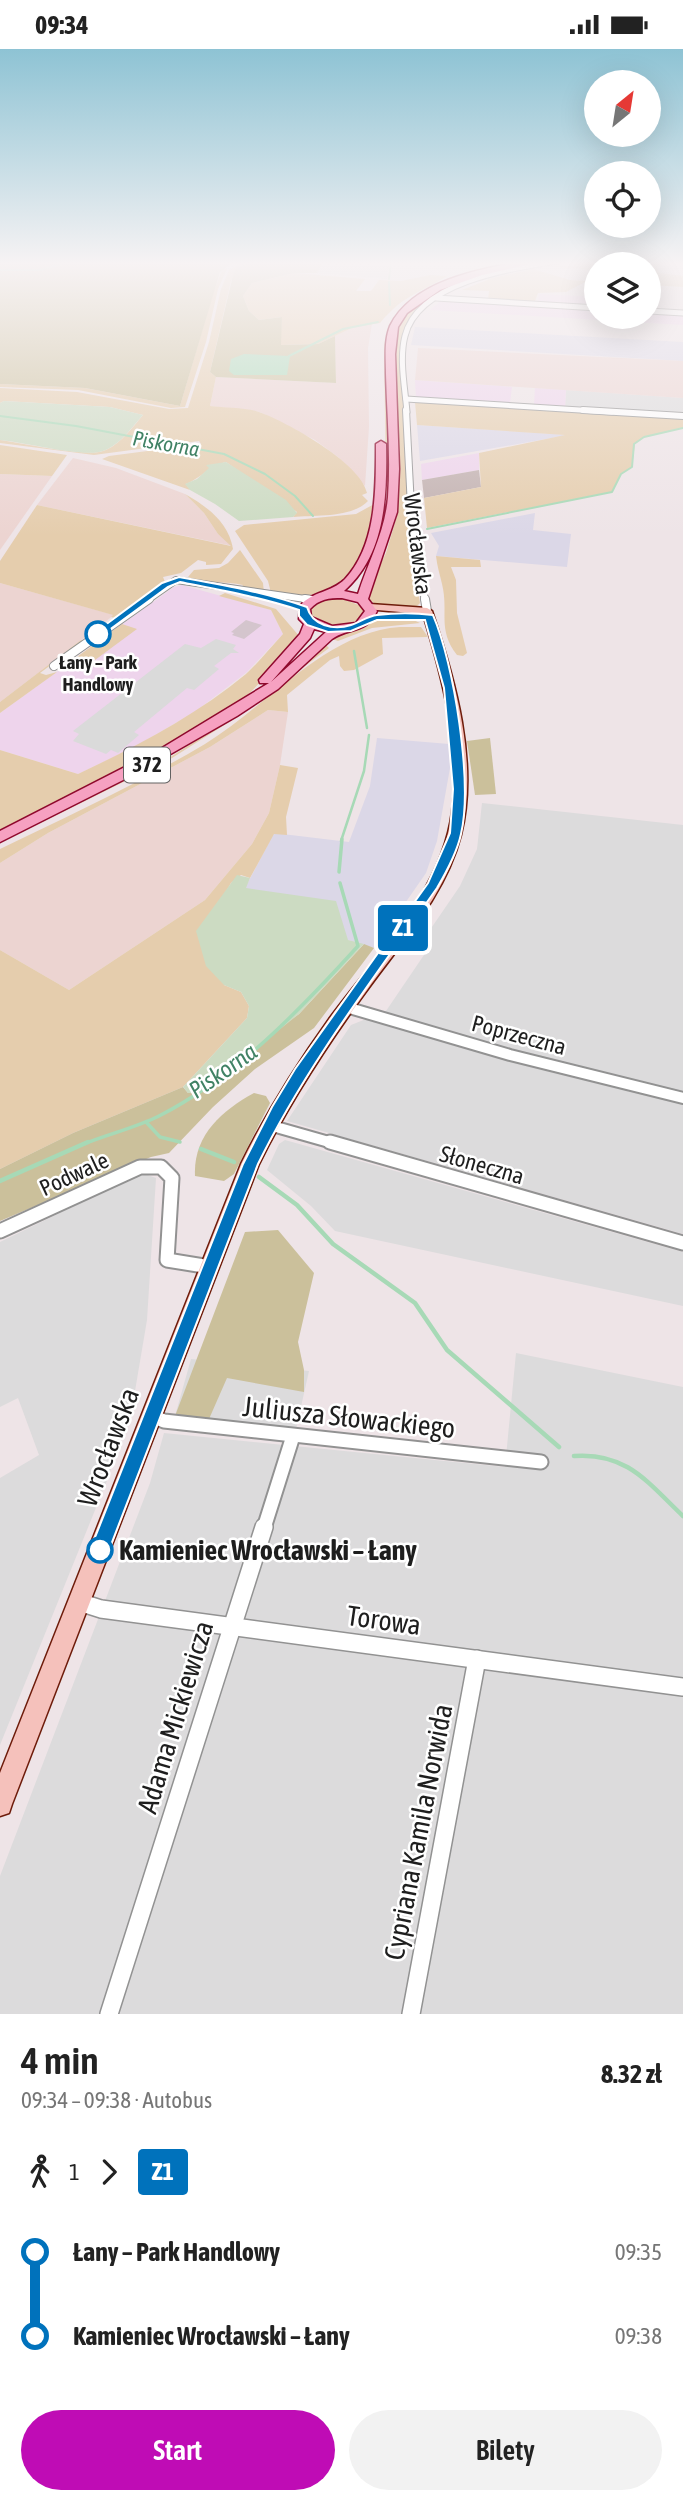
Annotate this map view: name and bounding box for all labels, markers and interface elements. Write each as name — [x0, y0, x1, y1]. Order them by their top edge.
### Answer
text: 09:34 — [35, 10, 89, 40]
north arrow — [584, 70, 662, 147]
map controls — [584, 70, 661, 329]
button: locate — [584, 161, 661, 238]
button: layers — [584, 252, 661, 329]
water label: Piskorna — [131, 425, 201, 461]
street label: Wrocławska — [399, 492, 437, 596]
marker: Łany – Park Handlowy — [85, 621, 111, 647]
place label: Łany – Park Handlowy — [59, 651, 138, 695]
road number: 372 — [124, 747, 170, 783]
line badge: Z1 — [372, 905, 434, 951]
text: Z1 — [392, 914, 414, 941]
street label: Poprzeczna — [469, 1010, 569, 1060]
water label: Piskorna — [184, 1038, 262, 1104]
street label: Słoneczna — [437, 1141, 527, 1189]
street label: Podwale — [35, 1147, 113, 1201]
street label: Wrocławska — [71, 1383, 145, 1511]
street label: Juliusza Słowackiego — [241, 1390, 457, 1444]
place label: Kamieniec Wrocławski – Łany — [119, 1534, 417, 1566]
marker: Kamieniec Wrocławski – Łany — [87, 1537, 113, 1563]
street label: Torowa — [345, 1599, 423, 1641]
street label: Adama Mickiewicza — [131, 1617, 219, 1817]
street label: Cypriana Kamila Norwida — [377, 1701, 459, 1963]
text: 4 min — [21, 2039, 99, 2082]
text: 8.32 zł — [601, 2059, 662, 2089]
text: 09:34 – 09:38 · Autobus — [21, 2087, 212, 2113]
icon: walk — [21, 2153, 59, 2191]
icon: forward — [90, 2153, 128, 2191]
text: Z1 — [152, 2158, 174, 2185]
text: 1 — [69, 2159, 80, 2185]
text: Łany – Park Handlowy — [73, 2237, 280, 2267]
text: 09:35 — [615, 2239, 662, 2265]
text: Kamieniec Wrocławski – Łany — [73, 2321, 350, 2351]
text: 09:38 — [615, 2323, 662, 2349]
button: Start — [21, 2410, 335, 2490]
button: Bilety — [349, 2410, 662, 2490]

